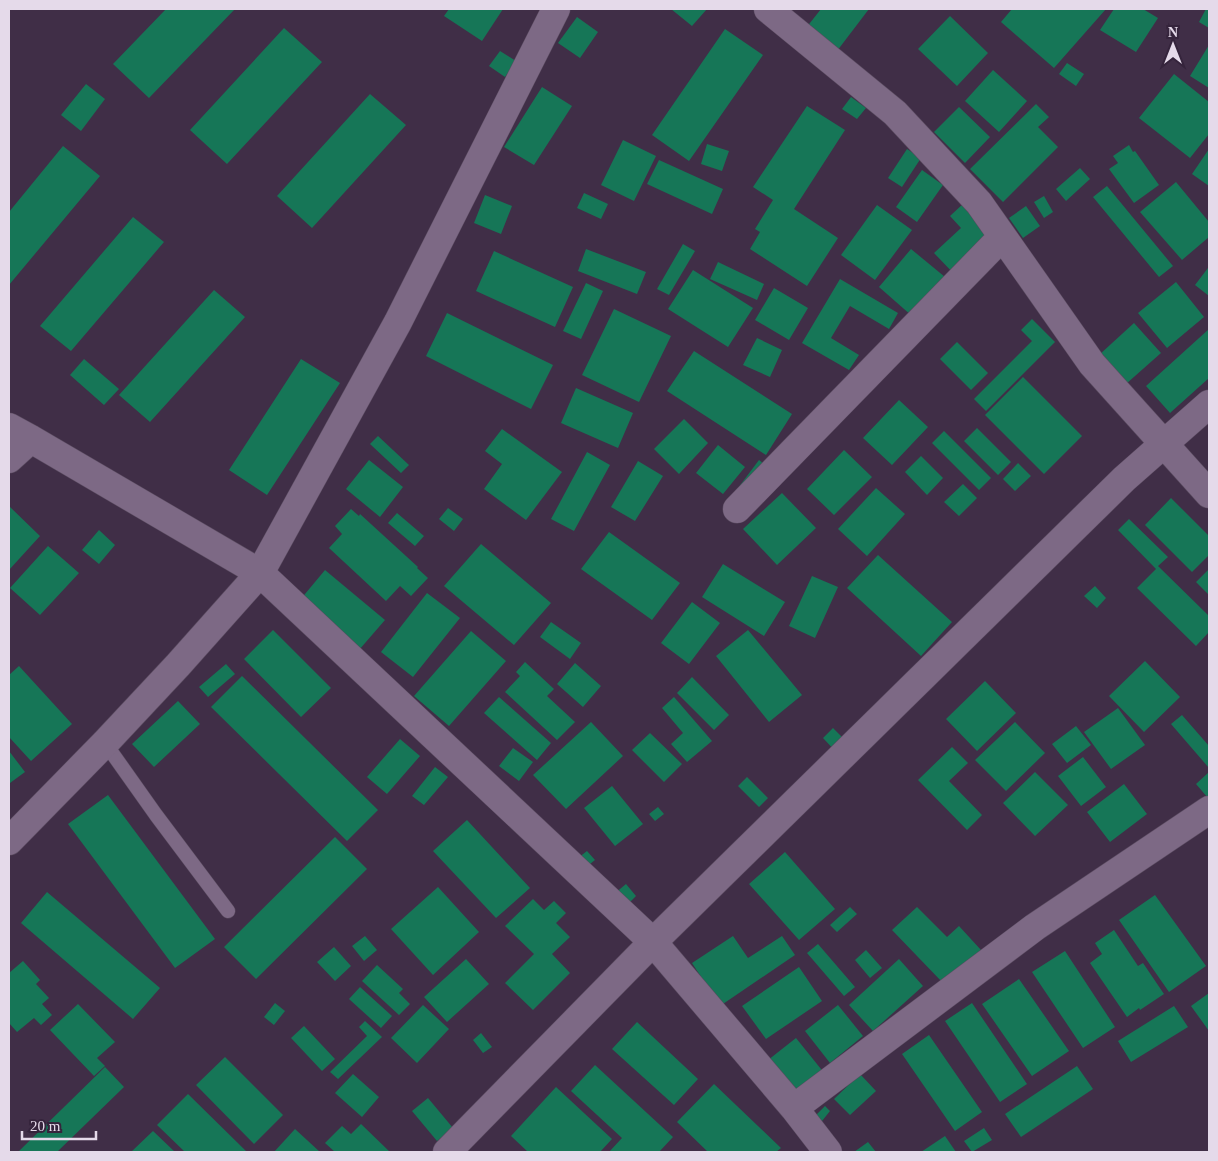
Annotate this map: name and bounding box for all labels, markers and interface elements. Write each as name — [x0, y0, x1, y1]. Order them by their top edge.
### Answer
north arrow — [1148, 20, 1198, 70]
text: N — [1168, 25, 1178, 40]
scale bar — [22, 1108, 96, 1140]
text: 20 m — [30, 1118, 61, 1134]

